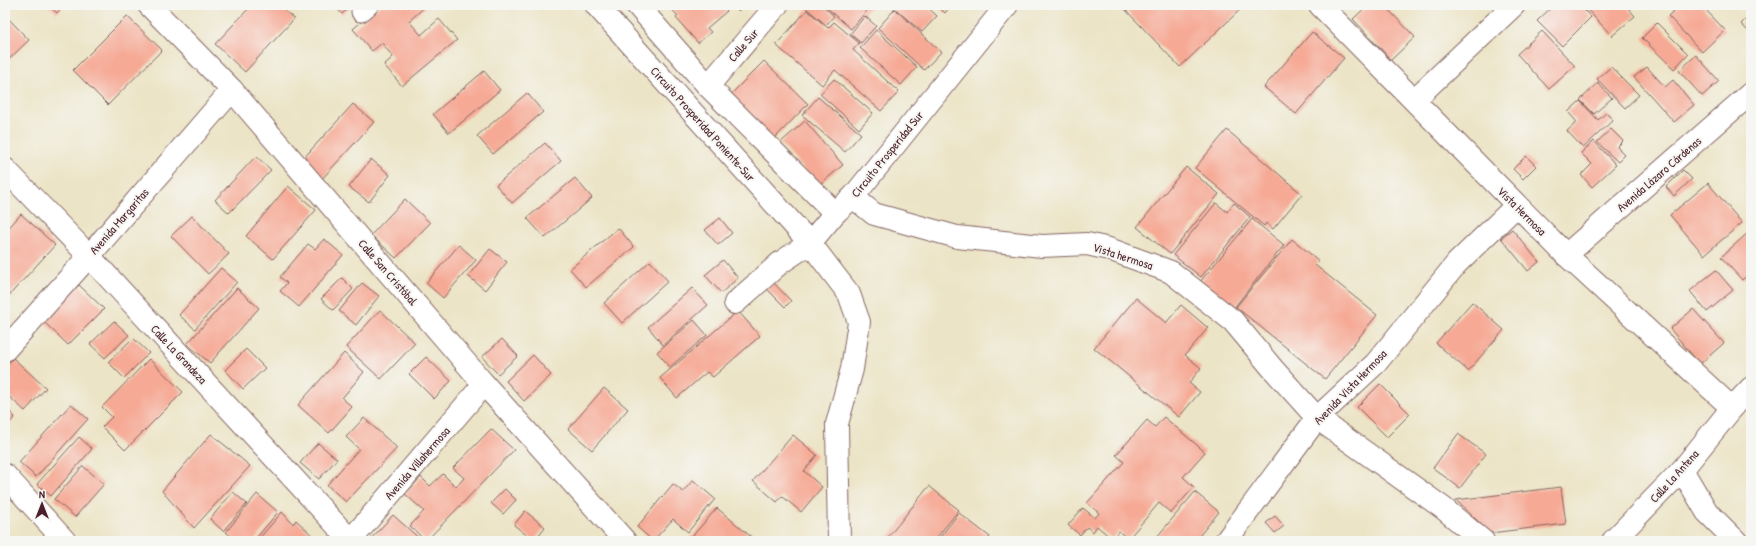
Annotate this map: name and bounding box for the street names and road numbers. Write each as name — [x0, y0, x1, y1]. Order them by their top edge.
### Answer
street label: Calle Sur — [724, 24, 762, 65]
street label: Circuito Prosperidad Poniente-Sur — [647, 63, 760, 185]
street label: Circuito Prosperidad Sur — [847, 107, 927, 201]
street label: Avenida Lázaro Cárdenas — [1613, 132, 1705, 216]
street label: Vista Hermosa — [1494, 183, 1550, 239]
street label: Avenida Margaritas — [85, 184, 153, 258]
street label: Calle San Cristóbal — [354, 235, 422, 309]
street label: Vista hermosa — [1091, 238, 1156, 274]
street label: Calle La Grandeza — [147, 321, 211, 388]
street label: Avenida Vista Hermosa — [1310, 345, 1391, 428]
street label: Avenida Villahermosa — [380, 423, 454, 503]
street label: Calle La Antena — [1646, 445, 1703, 506]

